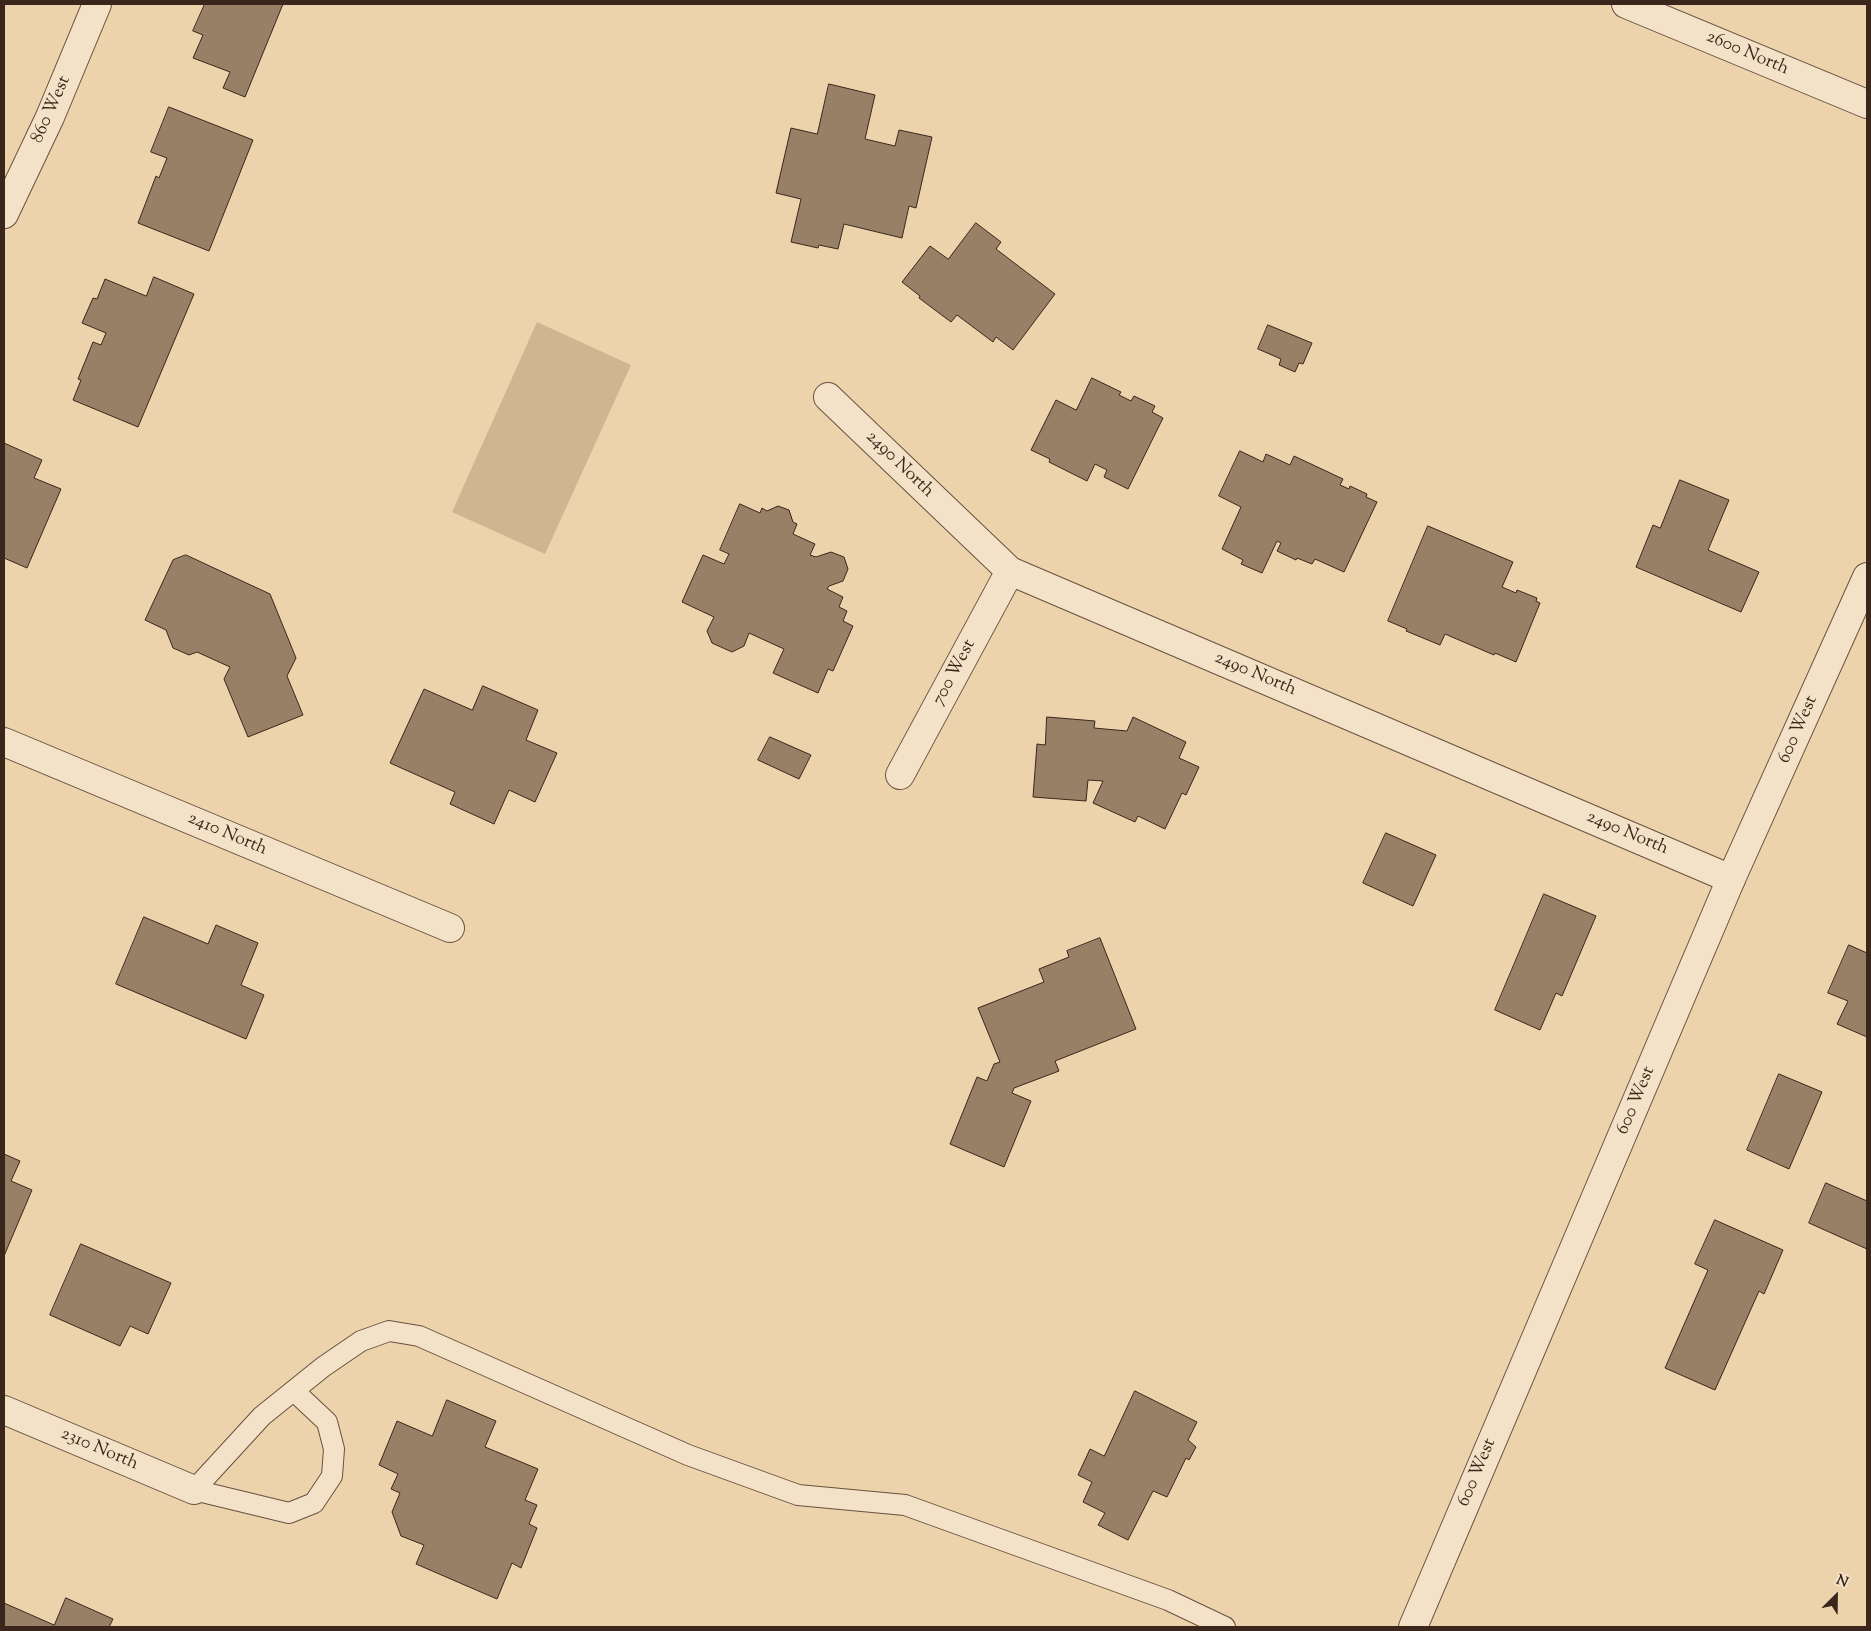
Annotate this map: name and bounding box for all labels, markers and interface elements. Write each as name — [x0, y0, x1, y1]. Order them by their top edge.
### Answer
street label: 2600 North — [1702, 27, 1792, 81]
street label: 860 West — [28, 73, 76, 147]
street label: 2490 North — [860, 427, 938, 503]
street label: 700 West — [929, 636, 981, 710]
street label: 2490 North — [1211, 648, 1299, 702]
street label: 600 West — [1775, 693, 1823, 767]
street label: 2490 North — [1583, 807, 1671, 861]
street label: 2410 North — [184, 809, 270, 861]
street label: 600 West — [1613, 1064, 1661, 1138]
street label: 2310 North — [57, 1424, 141, 1476]
street label: 600 West — [1454, 1436, 1502, 1510]
north arrow — [1811, 1571, 1861, 1621]
text: N — [1833, 1571, 1851, 1594]

